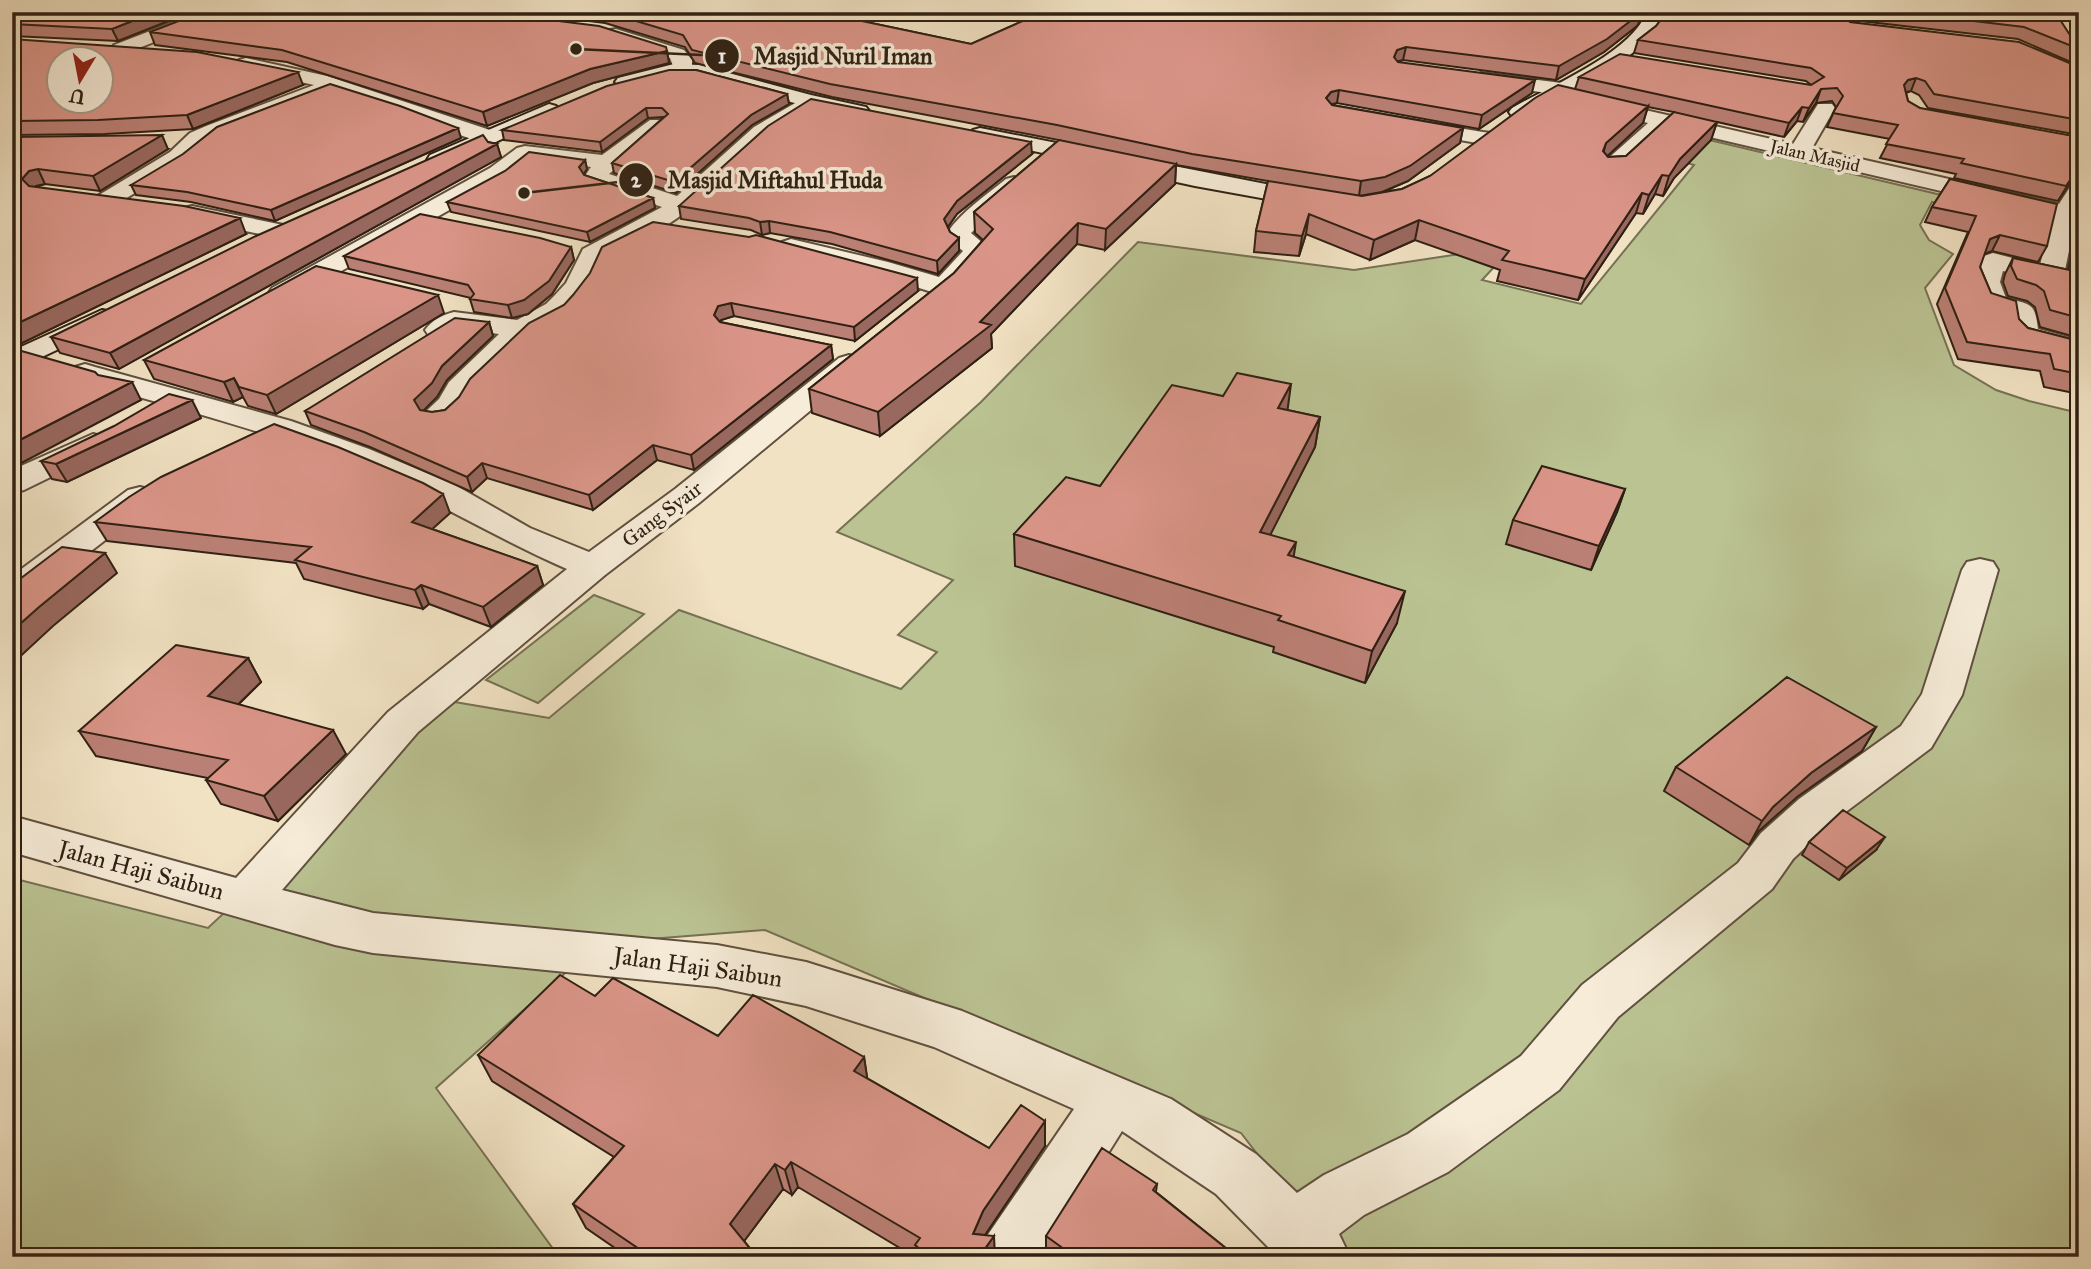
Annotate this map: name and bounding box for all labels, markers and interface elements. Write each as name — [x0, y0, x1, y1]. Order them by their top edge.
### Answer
callout: Masjid Nuril Iman — [704, 34, 946, 78]
text: Masjid Nuril Iman — [753, 42, 933, 71]
text: 1 — [718, 43, 726, 69]
north arrow — [46, 46, 116, 116]
text: U — [67, 83, 87, 109]
street label: Jalan Masjid — [1766, 135, 1862, 178]
callout: Masjid Miftahul Huda — [619, 158, 897, 202]
text: Masjid Miftahul Huda — [667, 166, 884, 195]
text: 2 — [631, 167, 642, 193]
street label: Gang Syair — [617, 475, 707, 553]
street label: Jalan Haji Saibun — [52, 833, 227, 907]
street label: Jalan Haji Saibun — [609, 940, 784, 994]

